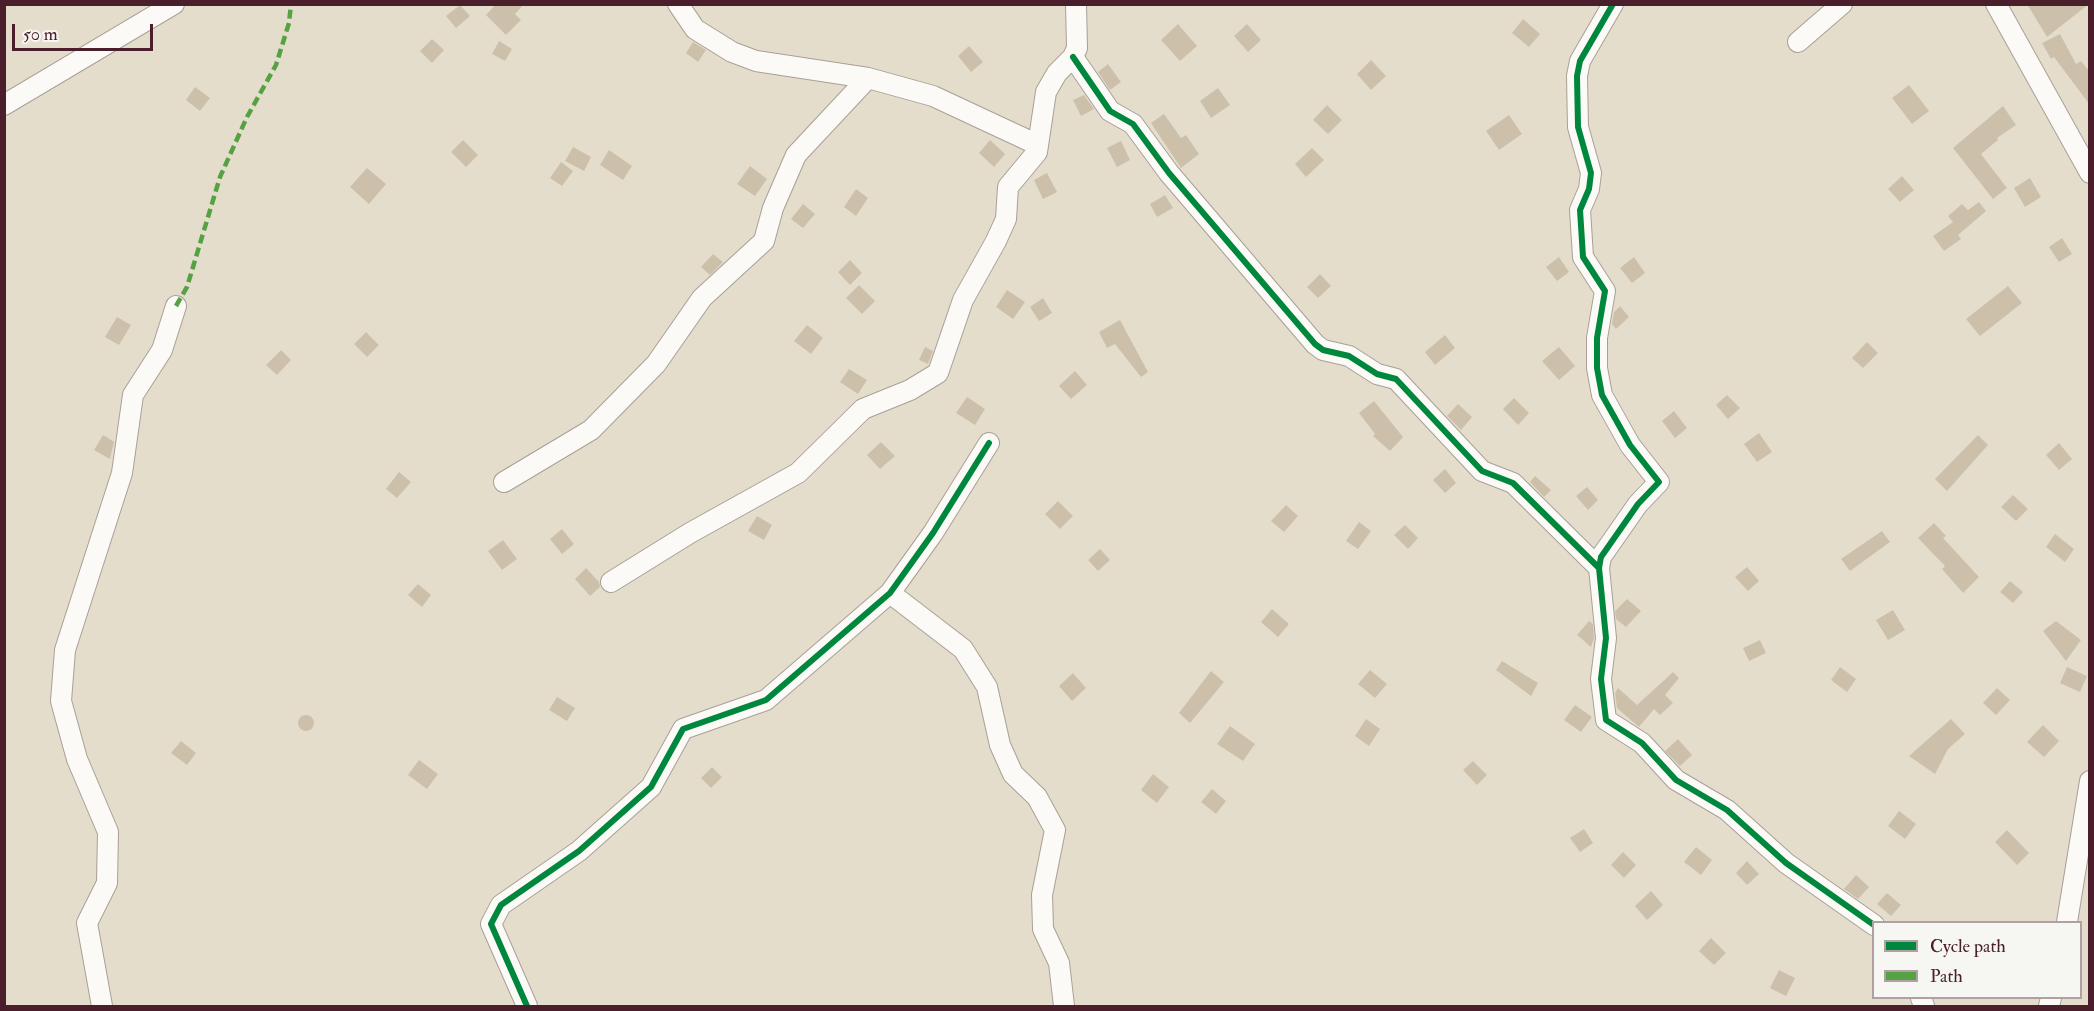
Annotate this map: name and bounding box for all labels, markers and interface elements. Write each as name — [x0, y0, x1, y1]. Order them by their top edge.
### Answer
scale bar — [15, 12, 156, 50]
text: 50 m — [23, 23, 58, 46]
legend — [1872, 921, 2082, 999]
text: Cycle path — [1930, 935, 2006, 958]
text: Path — [1930, 965, 1963, 988]

